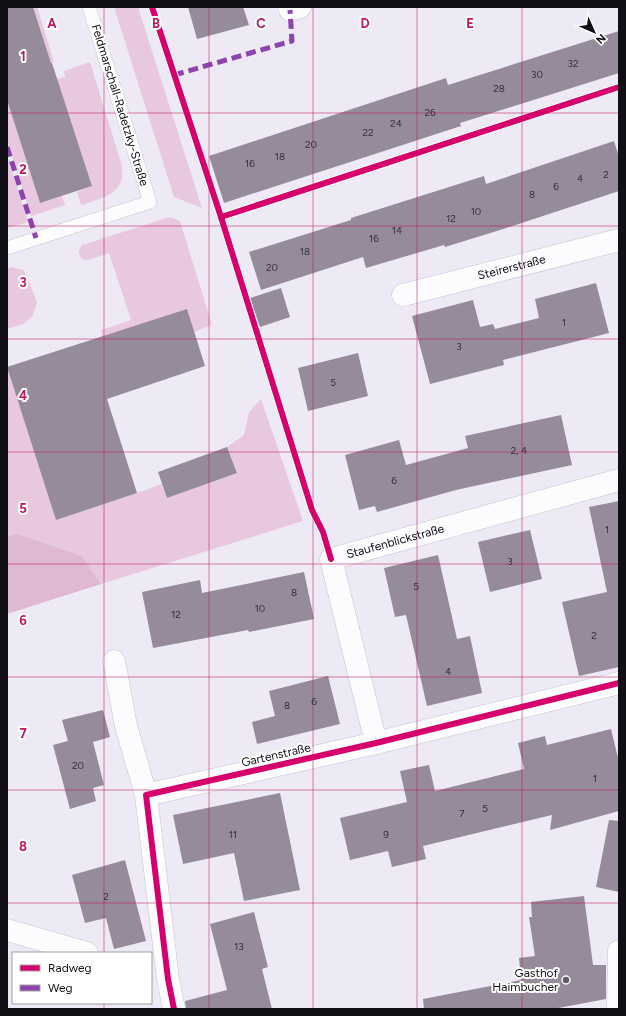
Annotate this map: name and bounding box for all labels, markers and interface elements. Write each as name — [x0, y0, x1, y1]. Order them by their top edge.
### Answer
north arrow — [574, 12, 614, 52]
text: A — [47, 16, 57, 31]
text: B — [152, 16, 160, 31]
text: C — [256, 16, 266, 31]
text: D — [360, 16, 370, 31]
text: E — [466, 16, 474, 31]
street label: Feldmarschall-Radetzky-Straße — [89, 22, 151, 188]
text: N — [593, 31, 608, 46]
text: 1 — [20, 49, 26, 64]
house number: 32 — [567, 57, 579, 70]
house number: 30 — [531, 68, 543, 81]
house number: 28 — [493, 82, 505, 95]
house number: 26 — [424, 106, 436, 119]
house number: 24 — [390, 117, 402, 130]
house number: 22 — [362, 126, 374, 139]
house number: 20 — [305, 138, 317, 151]
house number: 18 — [275, 150, 285, 163]
house number: 16 — [245, 157, 255, 170]
text: 2 — [19, 162, 27, 177]
house number: 2 — [603, 168, 609, 181]
house number: 4 — [577, 172, 583, 185]
house number: 6 — [553, 180, 559, 193]
house number: 8 — [529, 188, 535, 201]
house number: 10 — [471, 205, 481, 218]
house number: 12 — [446, 212, 456, 225]
house number: 14 — [392, 224, 402, 237]
house number: 16 — [369, 232, 379, 245]
house number: 18 — [300, 245, 310, 258]
street label: Steirerstraße — [476, 252, 547, 283]
house number: 20 — [266, 261, 278, 274]
text: 3 — [19, 275, 27, 290]
house number: 1 — [562, 316, 566, 329]
house number: 3 — [456, 340, 462, 353]
house number: 5 — [330, 376, 336, 389]
text: 4 — [19, 388, 27, 403]
house number: 2, 4 — [511, 444, 527, 457]
house number: 6 — [391, 474, 397, 487]
text: 5 — [19, 501, 27, 516]
street label: Staufenblickstraße — [345, 521, 446, 561]
house number: 1 — [605, 523, 609, 536]
house number: 3 — [507, 555, 513, 568]
house number: 5 — [413, 580, 419, 593]
house number: 8 — [291, 586, 297, 599]
house number: 10 — [255, 602, 265, 615]
house number: 12 — [171, 608, 181, 621]
text: 6 — [19, 613, 27, 628]
house number: 2 — [591, 629, 597, 642]
house number: 4 — [445, 665, 451, 678]
house number: 6 — [311, 695, 317, 708]
house number: 8 — [284, 699, 290, 712]
text: 7 — [19, 726, 27, 741]
street label: Gartenstraße — [240, 740, 312, 770]
house number: 20 — [72, 759, 84, 772]
house number: 1 — [593, 772, 597, 785]
house number: 5 — [482, 802, 488, 815]
house number: 7 — [459, 807, 465, 820]
house number: 11 — [229, 828, 237, 841]
house number: 9 — [383, 828, 389, 841]
text: 8 — [19, 839, 27, 854]
house number: 2 — [103, 890, 109, 903]
house number: 13 — [234, 940, 244, 953]
legend — [12, 952, 152, 1004]
text: Radweg — [48, 961, 92, 975]
place label: Gasthof Haimbucher — [492, 966, 559, 994]
marker: Gasthof Haimbucher — [561, 975, 571, 985]
text: Weg — [48, 981, 73, 995]

